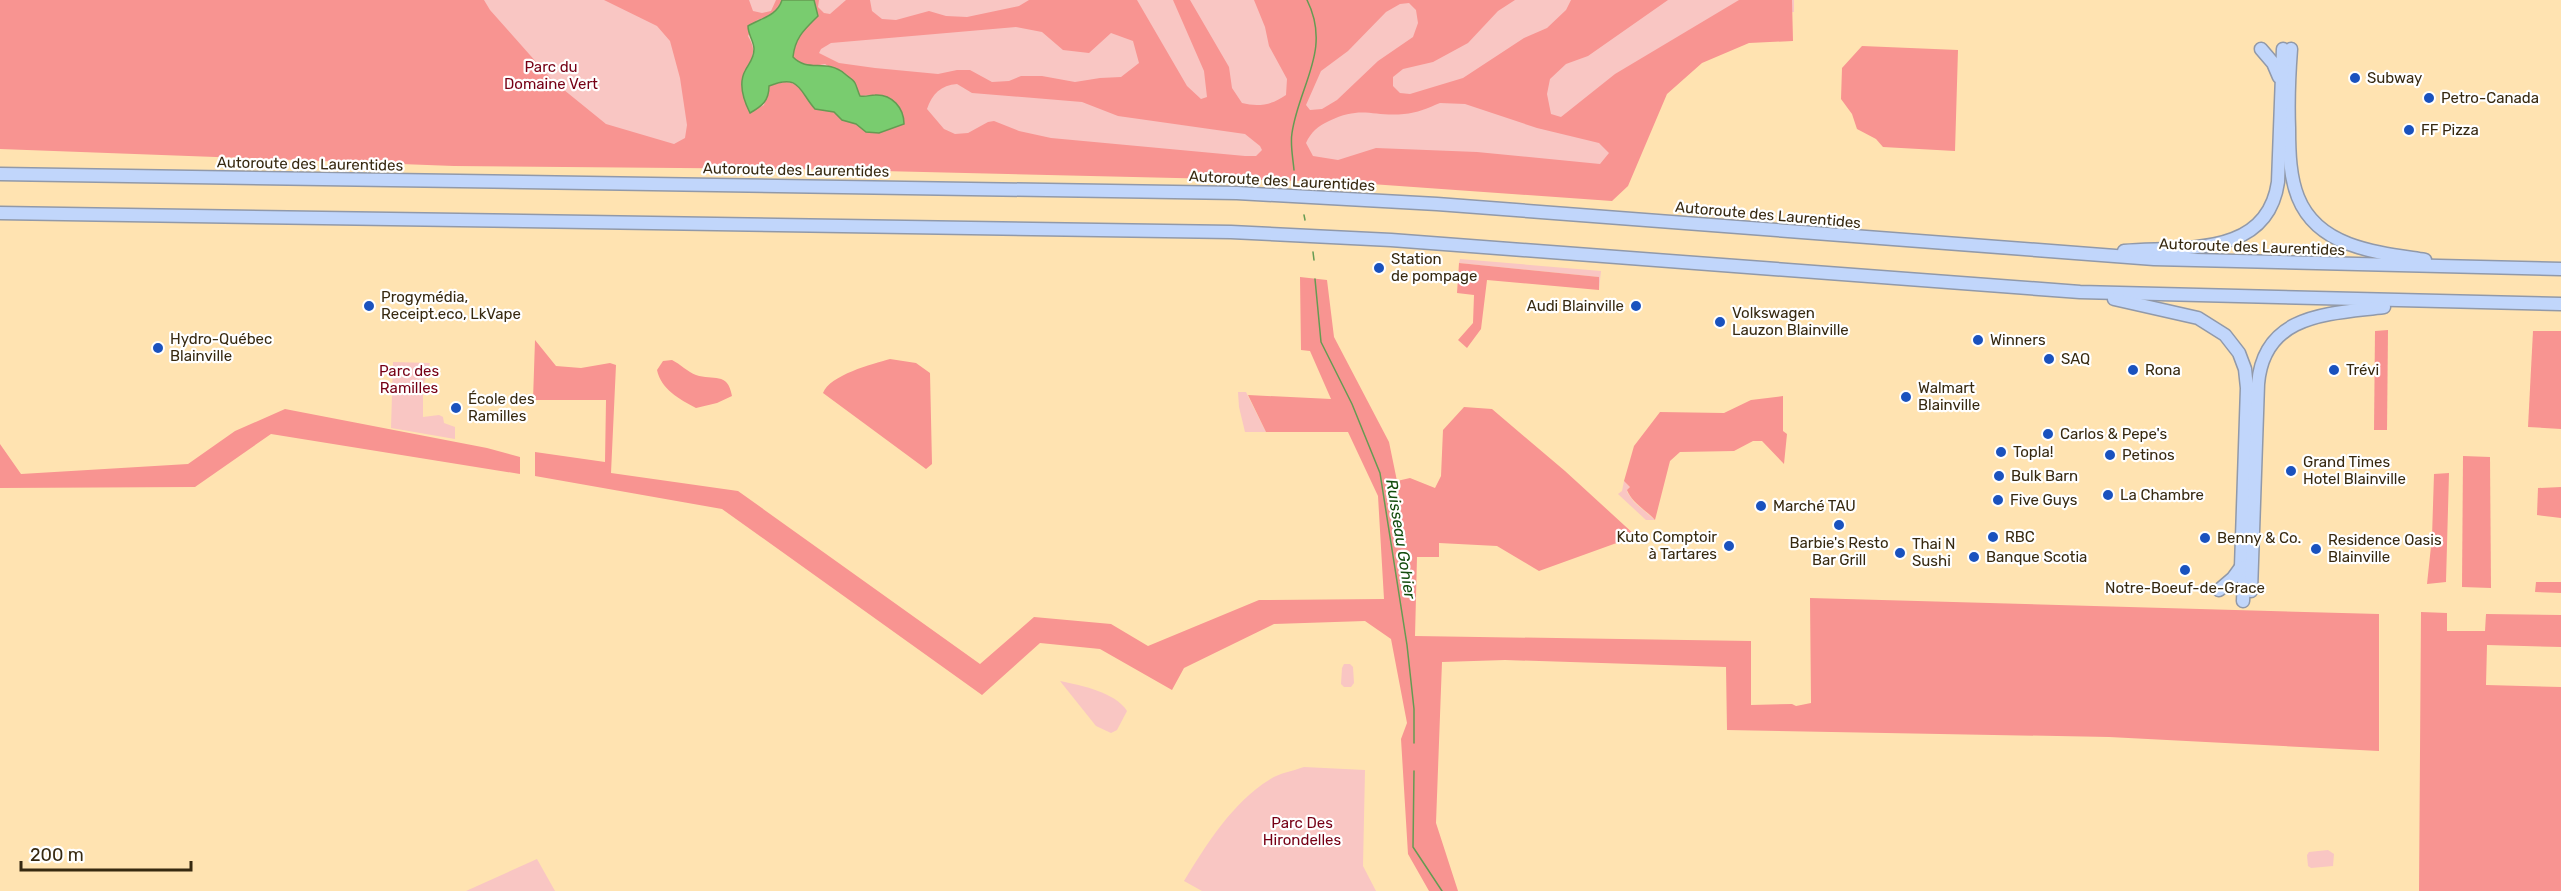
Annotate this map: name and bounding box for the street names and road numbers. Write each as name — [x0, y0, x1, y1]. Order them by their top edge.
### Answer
street label: Autoroute des Laurentides — [217, 153, 404, 175]
street label: Autoroute des Laurentides — [703, 159, 890, 181]
street label: Autoroute des Laurentides — [1188, 167, 1376, 195]
street label: Autoroute des Laurentides — [1674, 198, 1862, 232]
street label: Autoroute des Laurentides — [2159, 235, 2346, 259]

